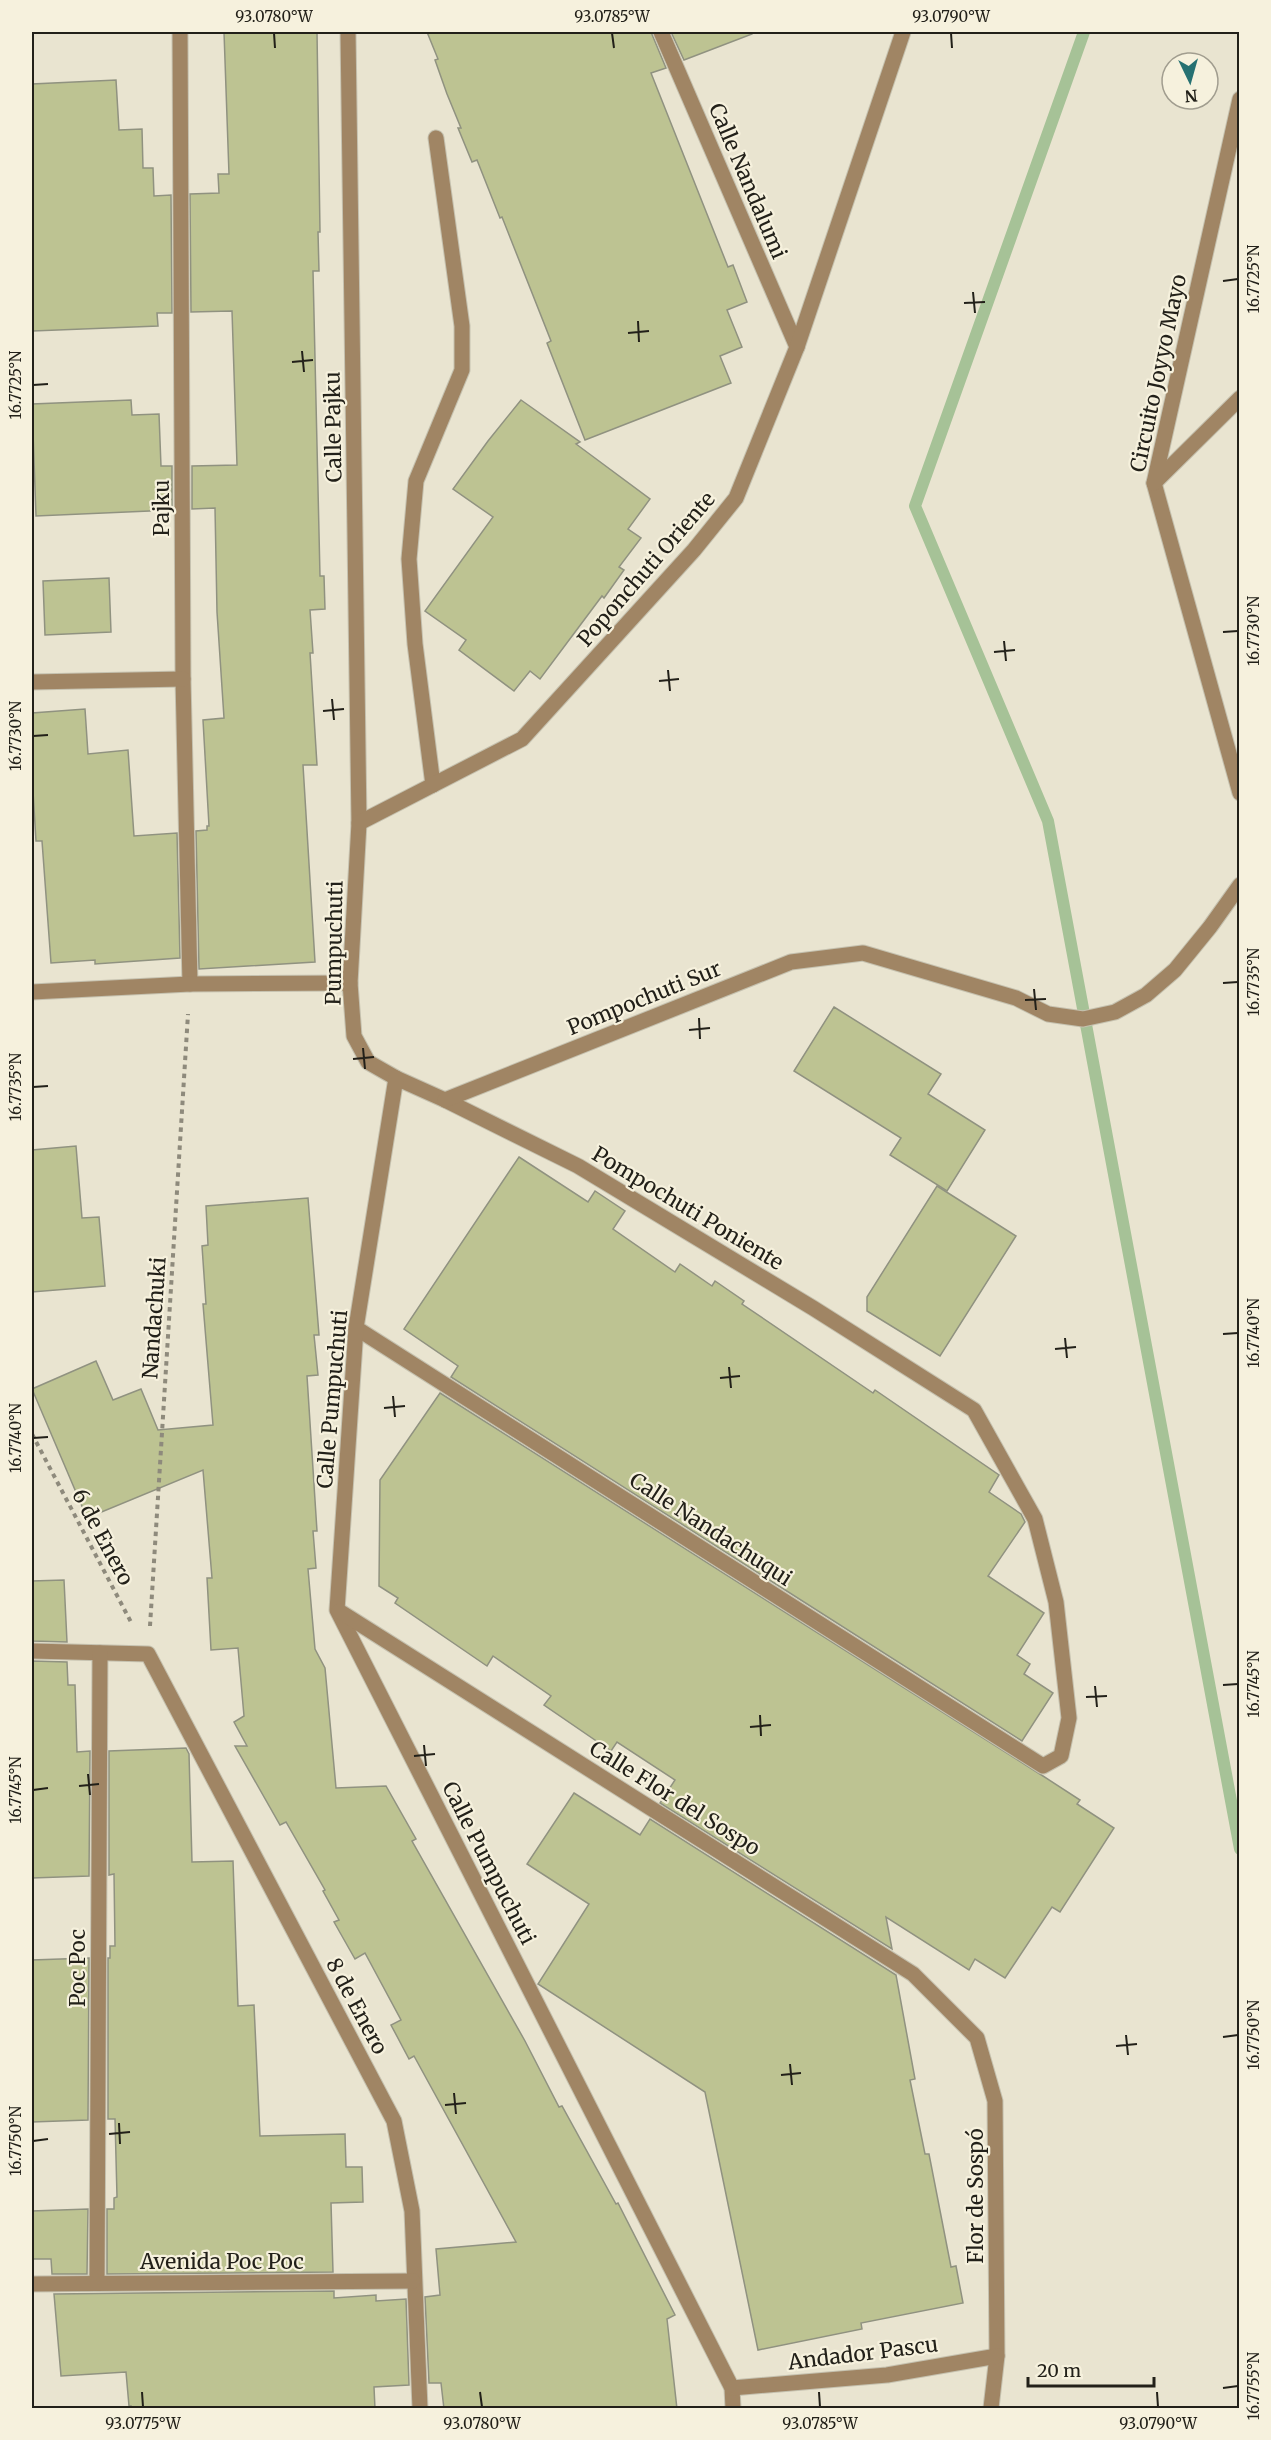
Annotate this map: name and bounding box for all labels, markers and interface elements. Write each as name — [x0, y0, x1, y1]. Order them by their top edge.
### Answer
text: 93.0780°W — [235, 7, 314, 26]
text: 93.0785°W — [574, 7, 651, 26]
text: 93.0790°W — [912, 7, 991, 26]
north arrow — [1160, 51, 1220, 111]
text: N — [1184, 85, 1198, 106]
street label: Calle Nandalumi — [703, 99, 793, 263]
text: 16.7725°N — [1244, 244, 1263, 313]
street label: Circuito Joyyo Mayo — [1124, 272, 1192, 474]
text: 16.7725°N — [6, 350, 25, 419]
street label: Calle Pajku — [319, 371, 347, 483]
street label: Pajku — [148, 480, 175, 536]
street label: Poponchuti Oriente — [571, 486, 721, 652]
text: 16.7730°N — [1244, 596, 1263, 666]
text: 16.7730°N — [6, 701, 25, 771]
street label: Pumpuchuti — [319, 880, 349, 1006]
text: 16.7735°N — [1244, 947, 1263, 1016]
street label: Pompochuti Sur — [563, 955, 725, 1041]
text: 16.7735°N — [6, 1052, 25, 1121]
street label: Pompochuti Poniente — [588, 1140, 789, 1276]
street label: Nandachuki — [136, 1256, 172, 1380]
text: 16.7740°N — [1244, 1298, 1263, 1368]
street label: Calle Pumpuchuti — [311, 1308, 353, 1489]
text: 16.7740°N — [6, 1403, 25, 1473]
street label: Calle Nandachuqui — [625, 1466, 798, 1592]
street label: 6 de Enero — [66, 1484, 140, 1590]
text: 16.7745°N — [1244, 1650, 1263, 1718]
street label: Calle Flor del Sospo — [585, 1735, 765, 1861]
text: 16.7745°N — [6, 1756, 25, 1824]
street label: Calle Pumpuchuti — [436, 1777, 542, 1949]
street label: Poc Poc — [64, 1929, 91, 2007]
street label: 8 de Enero — [320, 1953, 394, 2059]
text: 16.7750°N — [1244, 2000, 1263, 2070]
text: 16.7750°N — [6, 2106, 25, 2176]
street label: Flor de Sospó — [962, 2128, 989, 2264]
street label: Avenida Poc Poc — [139, 2248, 304, 2275]
street label: Andador Pascu — [785, 2330, 940, 2376]
scale bar — [1028, 2350, 1154, 2388]
text: 16.7755°N — [1244, 2351, 1263, 2420]
text: 20 m — [1037, 2359, 1081, 2382]
text: 93.0775°W — [105, 2414, 182, 2433]
text: 93.0780°W — [443, 2414, 522, 2433]
text: 93.0785°W — [782, 2414, 859, 2433]
text: 93.0790°W — [1119, 2414, 1198, 2433]

